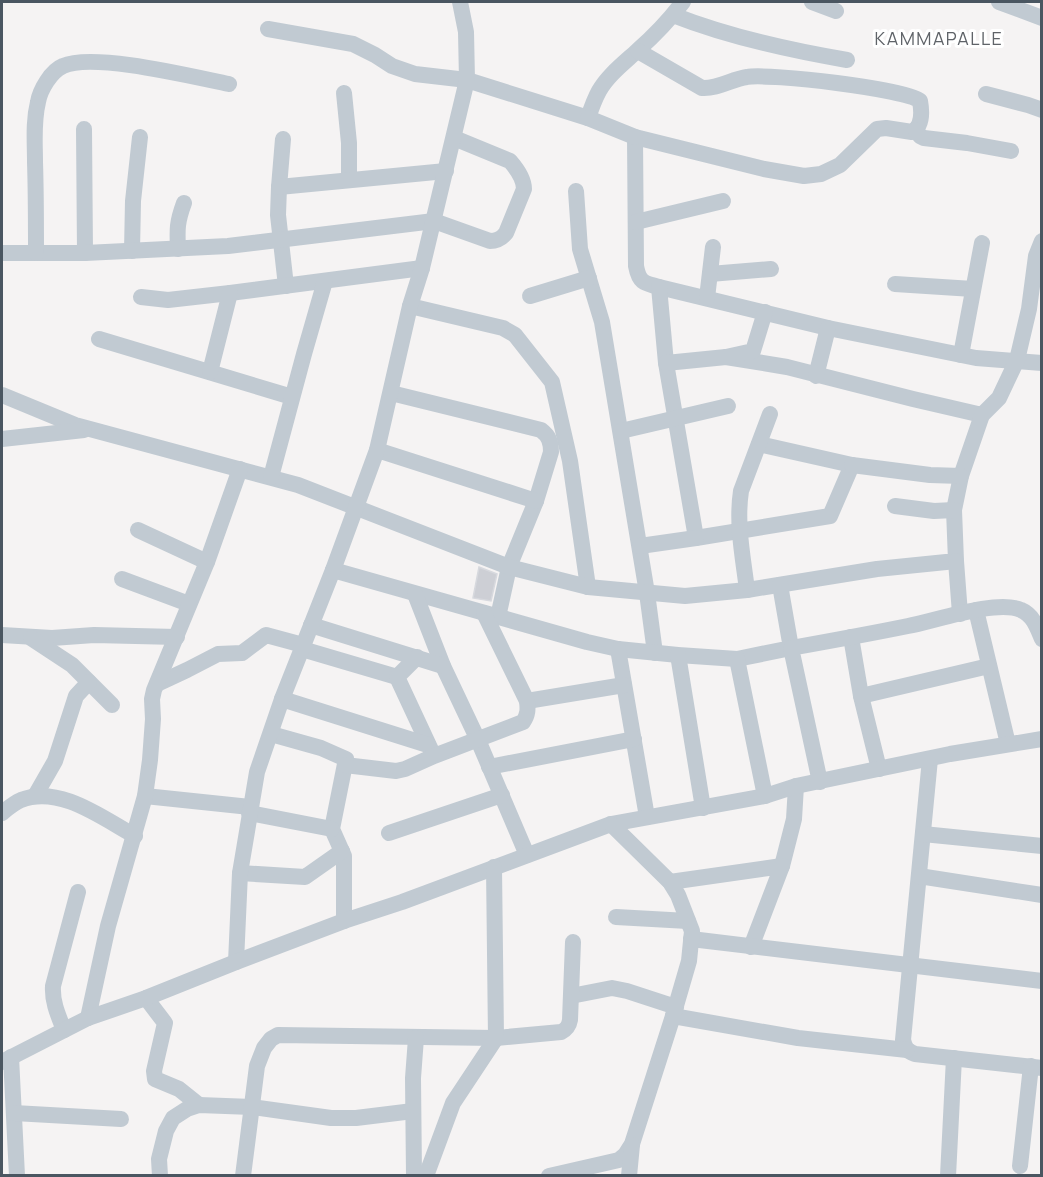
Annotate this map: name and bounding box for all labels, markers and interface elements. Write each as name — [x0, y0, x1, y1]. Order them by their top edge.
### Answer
district label: KAMMAPALLE — [875, 26, 1003, 50]

